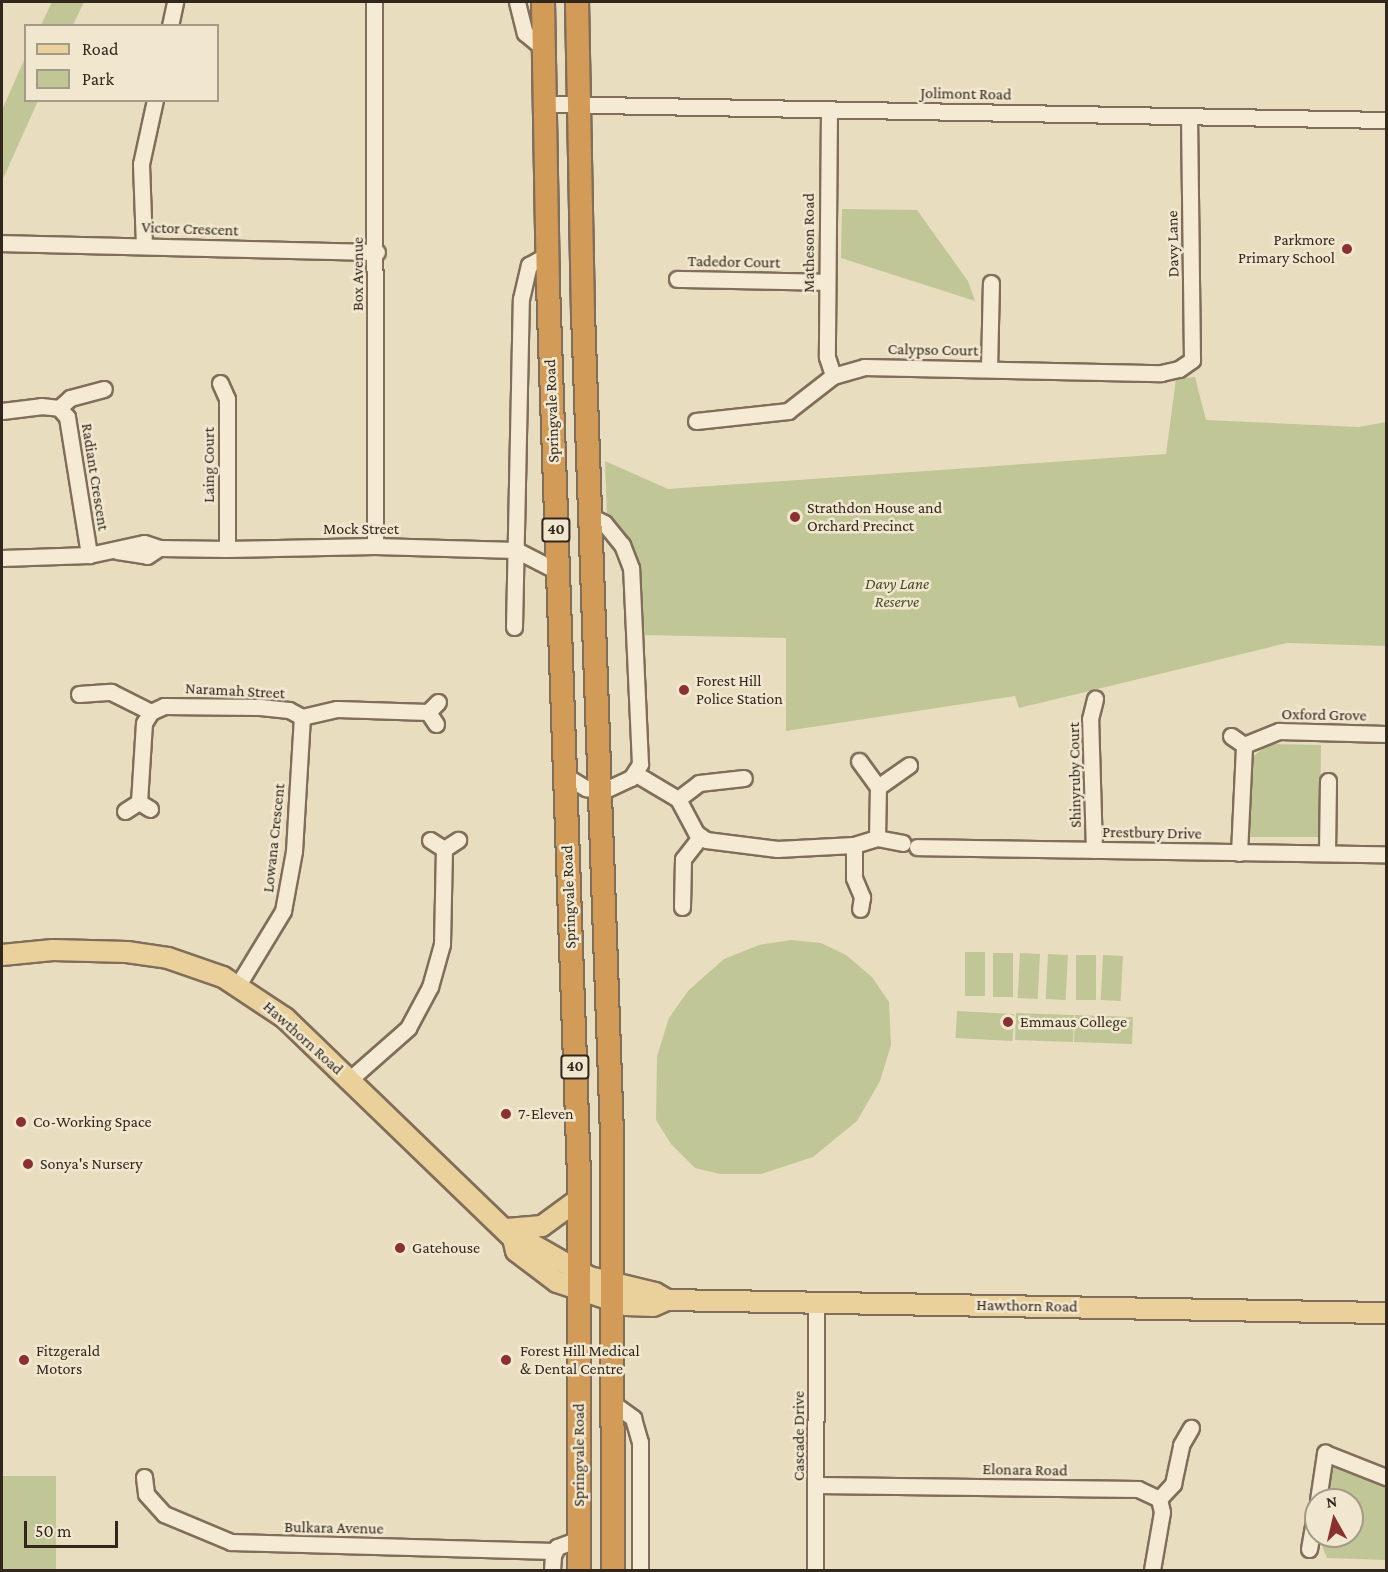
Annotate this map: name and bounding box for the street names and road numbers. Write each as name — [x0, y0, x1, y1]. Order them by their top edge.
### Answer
street label: Jolimont Road — [920, 84, 1012, 104]
street label: Matheson Road — [799, 193, 819, 293]
street label: Davy Lane — [1163, 210, 1183, 278]
street label: Victor Crescent — [141, 218, 239, 240]
street label: Box Avenue — [348, 237, 368, 311]
street label: Tadedor Court — [687, 252, 781, 272]
street label: Calypso Court — [887, 340, 979, 360]
street label: Springvale Road — [541, 359, 563, 463]
street label: Radiant Crescent — [77, 422, 113, 532]
street label: Laing Court — [199, 427, 219, 503]
road number: 40 — [541, 518, 571, 542]
street label: Mock Street — [323, 519, 399, 539]
street label: Naramah Street — [185, 679, 285, 703]
street label: Oxford Grove — [1281, 705, 1367, 725]
street label: Shinyruby Court — [1064, 722, 1086, 828]
street label: Lowana Crescent — [259, 783, 289, 893]
street label: Prestbury Drive — [1102, 823, 1202, 843]
street label: Springvale Road — [558, 845, 580, 949]
street label: Hawthorn Road — [259, 997, 347, 1079]
road number: 40 — [560, 1055, 590, 1079]
street label: Hawthorn Road — [976, 1296, 1078, 1316]
street label: Cascade Drive — [789, 1391, 809, 1481]
street label: Springvale Road — [569, 1403, 589, 1507]
street label: Elonara Road — [982, 1460, 1068, 1480]
street label: Bulkara Avenue — [284, 1518, 384, 1538]

